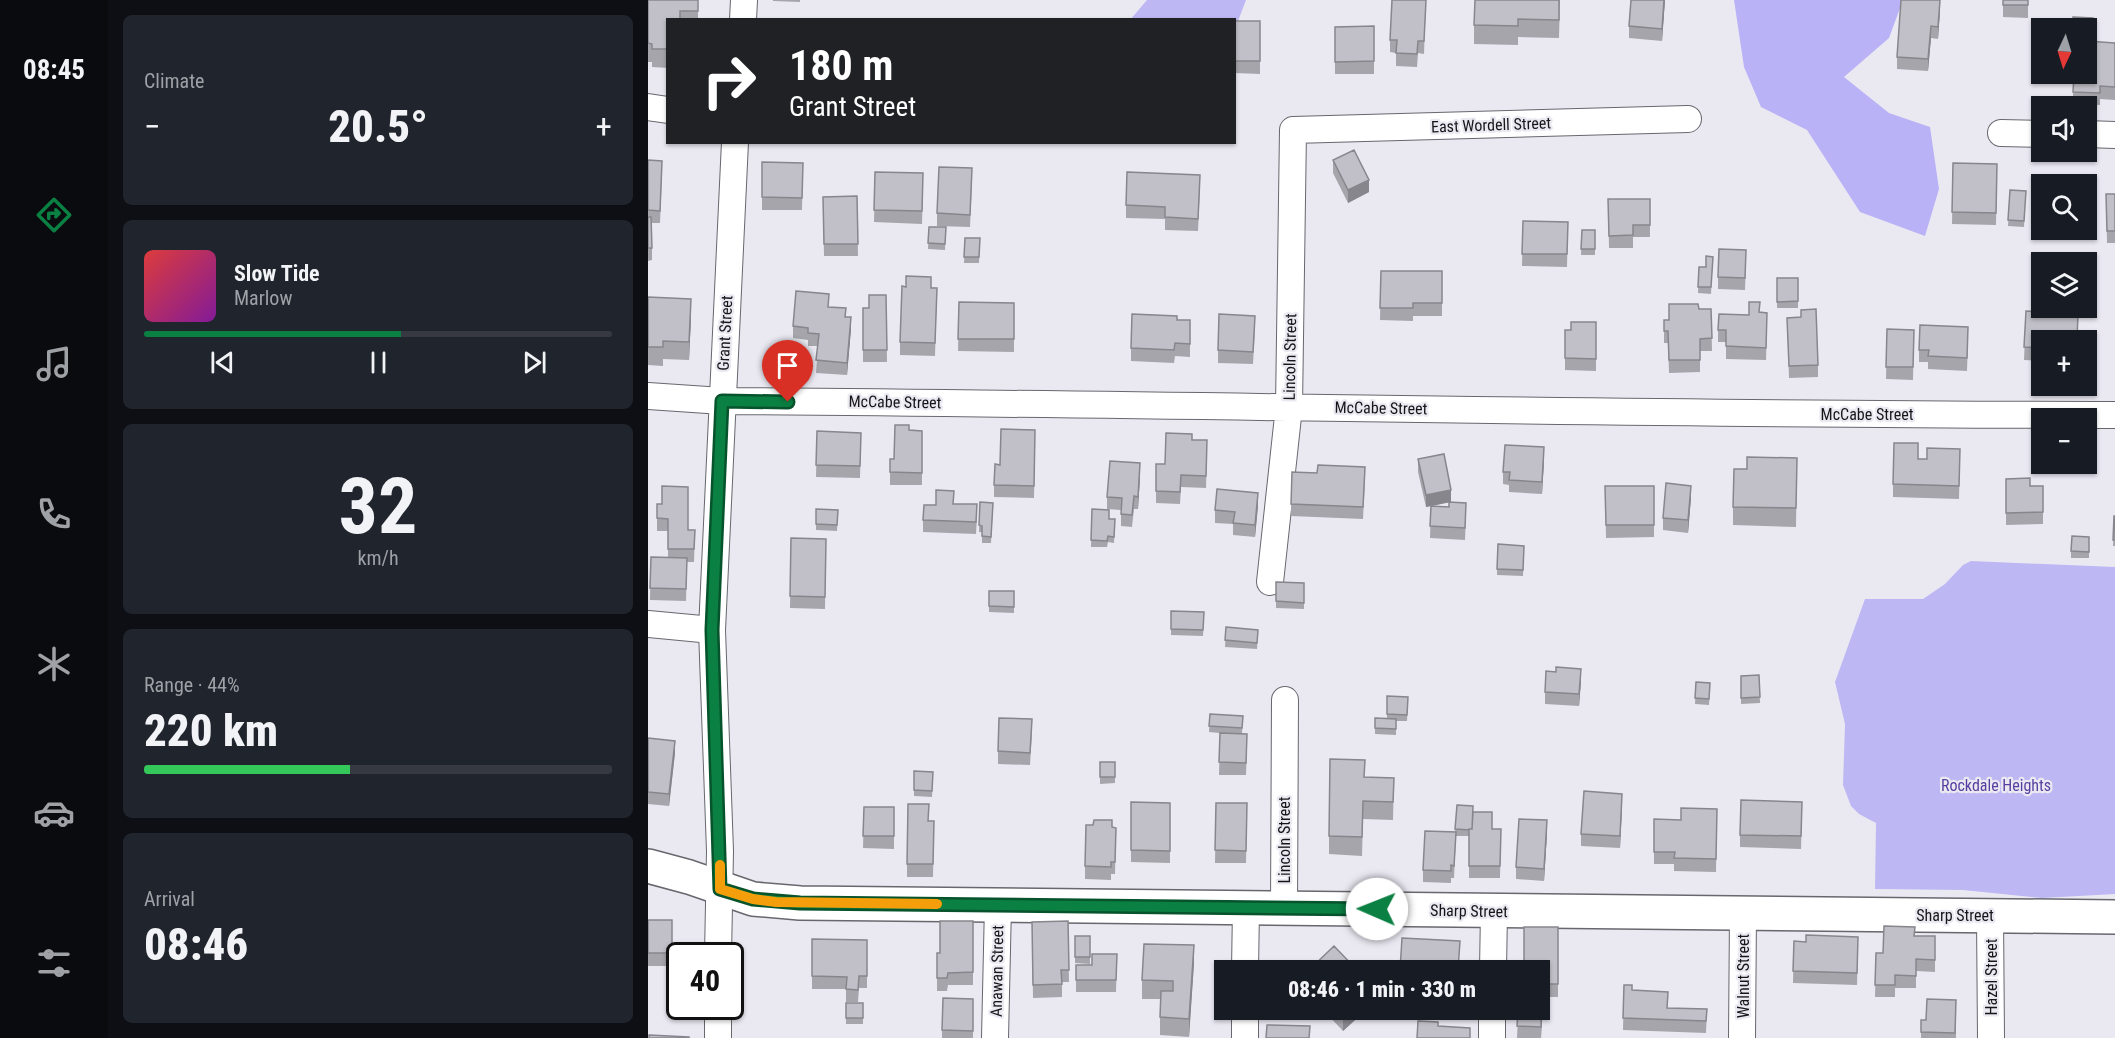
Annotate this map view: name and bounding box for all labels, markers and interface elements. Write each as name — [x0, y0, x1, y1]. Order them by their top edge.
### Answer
north arrow — [2031, 18, 2097, 84]
map controls — [2031, 18, 2097, 474]
text: 180 m — [789, 41, 894, 90]
icon: right — [690, 42, 768, 120]
text: 08:45 — [23, 54, 85, 86]
text: Climate — [144, 69, 204, 93]
text: Grant Street — [789, 91, 916, 123]
button: sound — [2031, 96, 2097, 162]
text: 20.5° — [328, 100, 428, 153]
text: − — [144, 107, 161, 146]
text: + — [596, 107, 612, 146]
street label: East Wordell Street — [1431, 113, 1552, 137]
button: search — [2031, 174, 2097, 240]
icon: directions — [33, 194, 75, 236]
button: layers — [2031, 252, 2097, 318]
text: Slow Tide — [234, 261, 320, 286]
text: Marlow — [234, 286, 292, 310]
street label: Grant Street — [714, 295, 736, 371]
street label: Lincoln Street — [1280, 313, 1300, 401]
button: + — [2031, 330, 2097, 396]
pin — [762, 340, 813, 402]
icon: music — [33, 343, 75, 385]
icon: previous — [206, 346, 239, 379]
icon: pause — [362, 346, 395, 379]
icon: next — [518, 346, 551, 379]
icon: arrive — [771, 349, 804, 382]
street label: McCabe Street — [848, 392, 942, 412]
street label: McCabe Street — [1334, 398, 1428, 418]
street label: McCabe Street — [1821, 405, 1914, 424]
button: − — [2031, 408, 2097, 474]
text: 32 — [339, 461, 417, 552]
icon: phone — [33, 493, 75, 535]
text: km/h — [357, 546, 399, 570]
icon: climate — [33, 643, 75, 685]
text: Range · 44% — [144, 673, 240, 697]
text: 220 km — [144, 704, 278, 757]
park label: Rockdale Heights — [1941, 776, 2051, 795]
icon: car — [33, 792, 75, 834]
street label: Lincoln Street — [1275, 796, 1294, 884]
position arrow — [1345, 877, 1409, 941]
text: Arrival — [144, 887, 195, 911]
street label: Sharp Street — [1430, 901, 1508, 921]
street label: Sharp Street — [1916, 906, 1994, 925]
text: 08:46 — [144, 918, 248, 971]
street label: Anawan Street — [987, 925, 1007, 1017]
street label: Walnut Street — [1734, 933, 1753, 1018]
street label: Hazel Street — [1982, 938, 2001, 1015]
icon: filters — [33, 942, 75, 984]
speed limit sign: 40 — [666, 942, 744, 1020]
text: 08:46 · 1 min · 330 m — [1288, 977, 1476, 1002]

